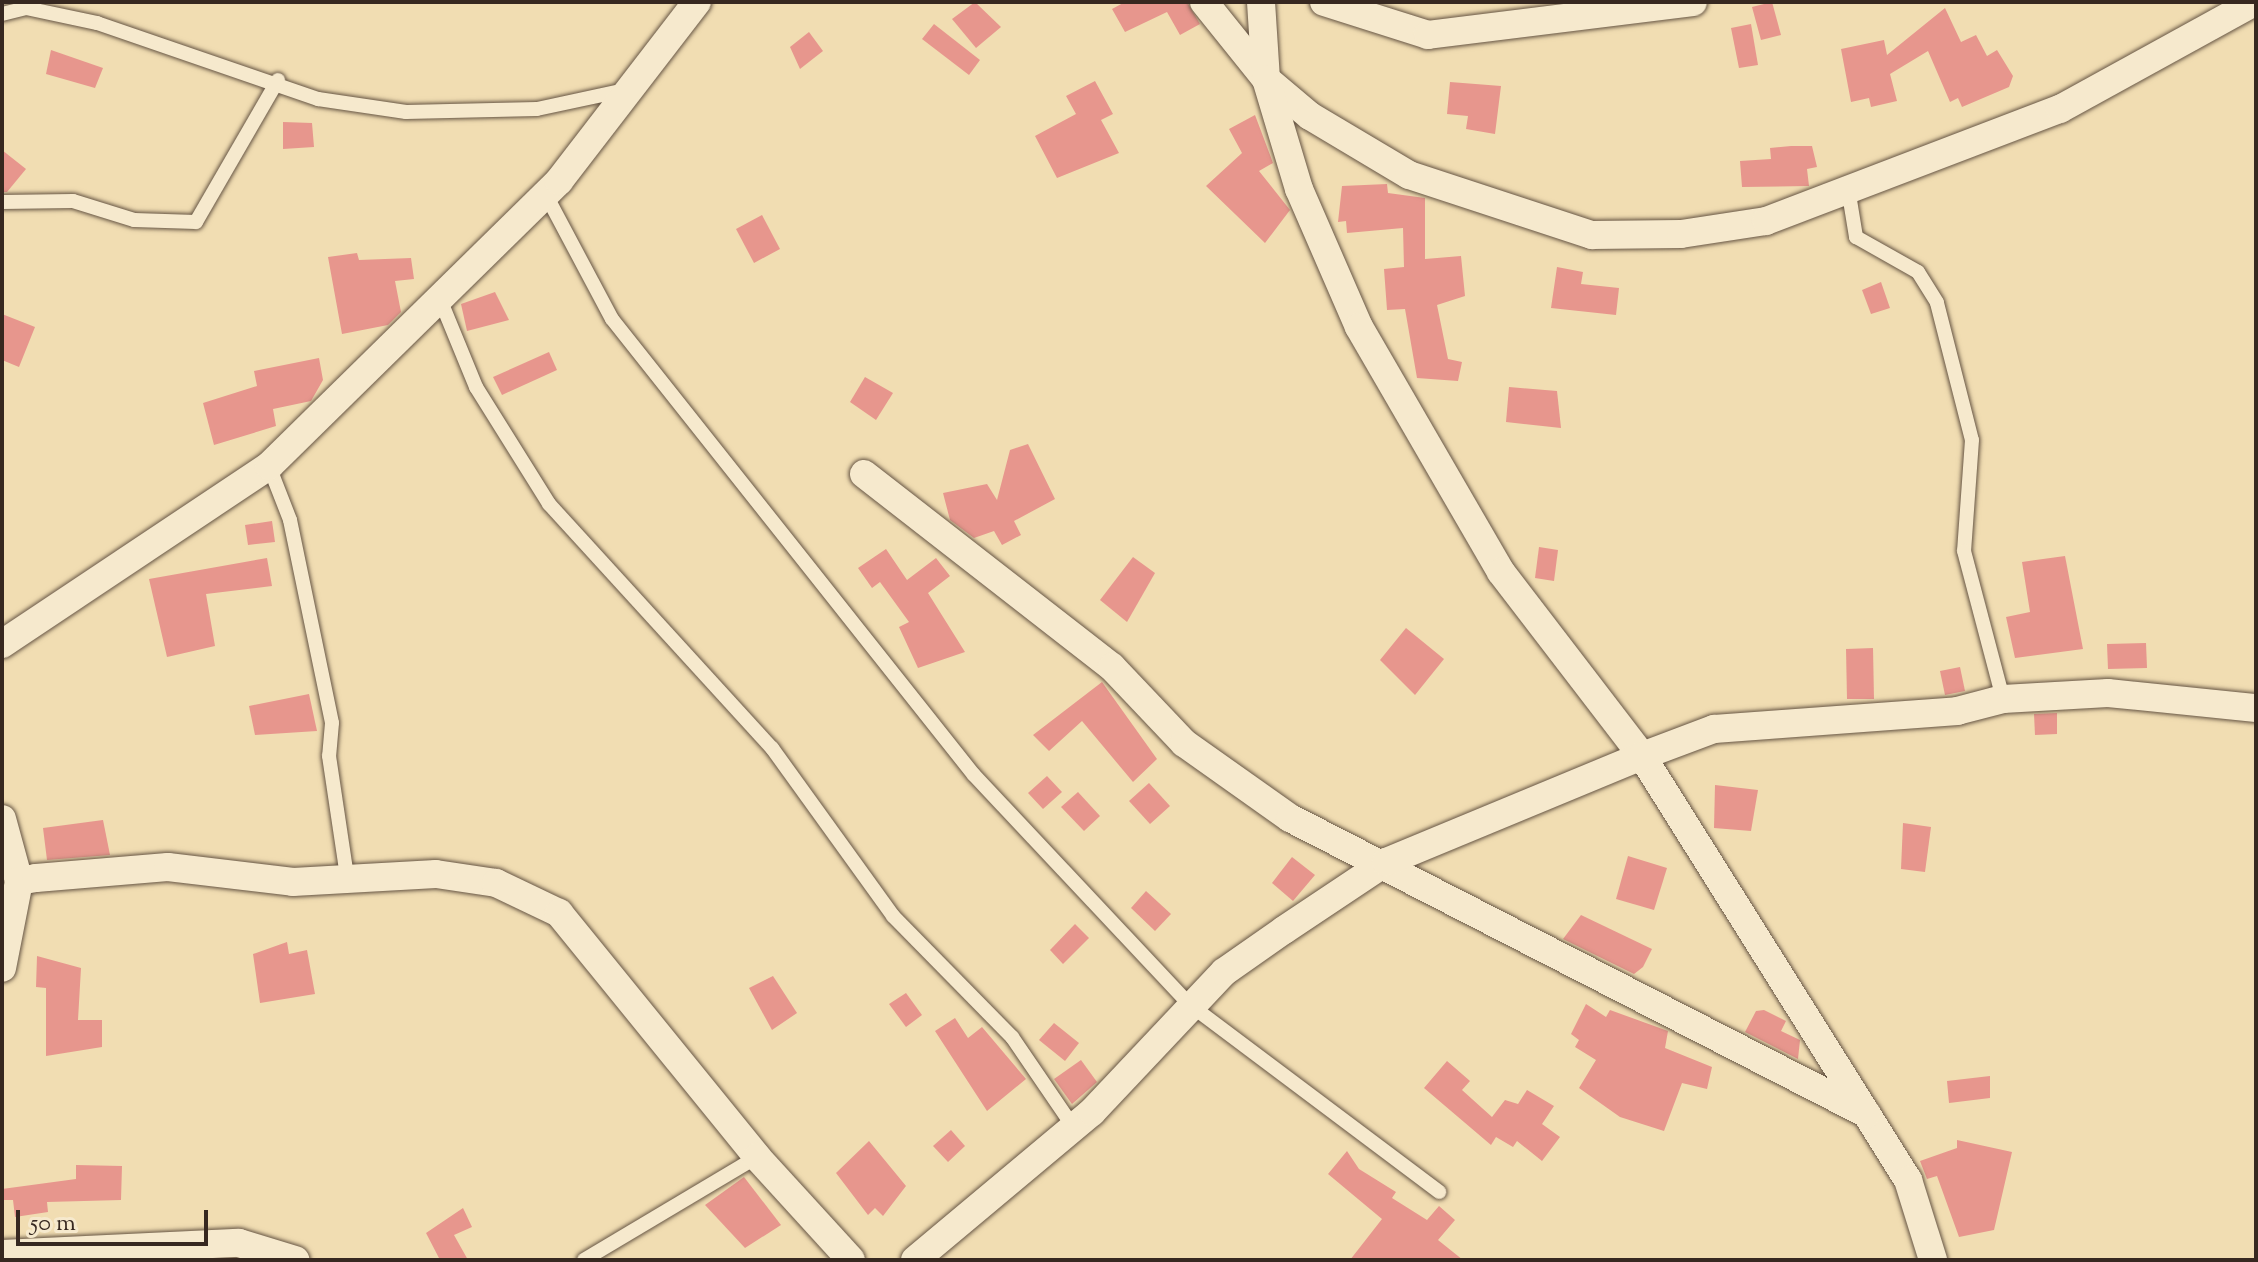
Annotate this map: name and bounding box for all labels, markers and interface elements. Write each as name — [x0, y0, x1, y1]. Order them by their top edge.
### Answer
scale bar — [20, 1194, 212, 1244]
text: 50 m — [30, 1207, 76, 1241]

